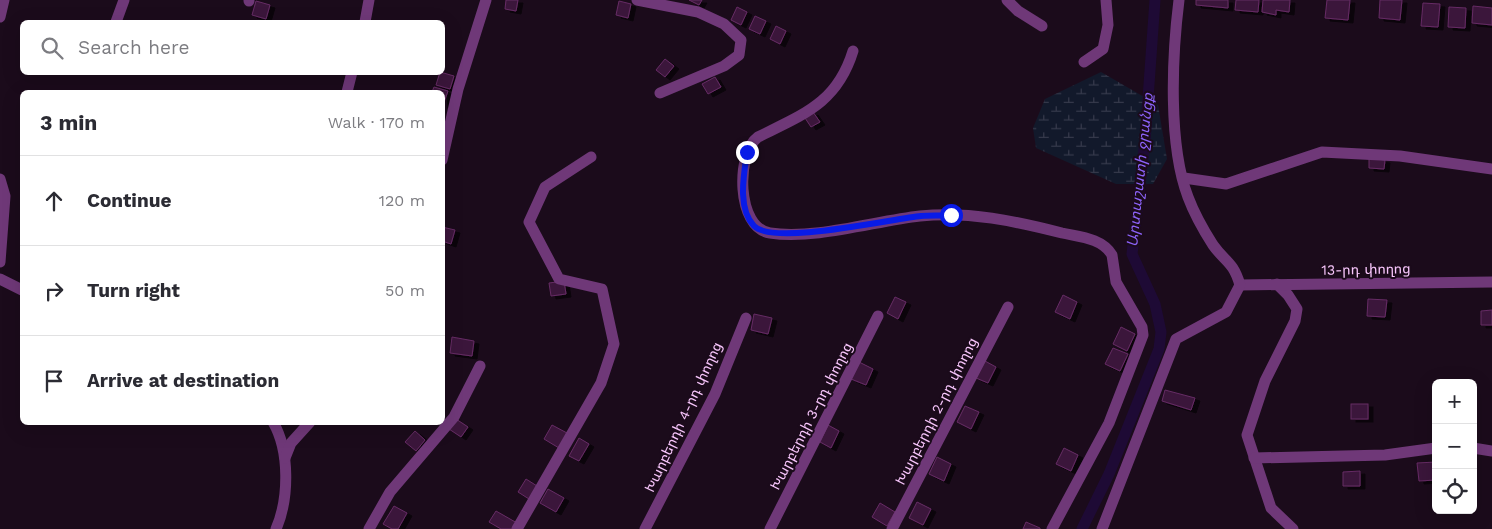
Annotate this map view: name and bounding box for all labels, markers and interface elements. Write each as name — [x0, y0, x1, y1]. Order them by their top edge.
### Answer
search box — [20, 20, 445, 75]
icon: search — [38, 34, 66, 62]
text: Search here — [78, 36, 189, 59]
water label: Արտաշատի ջրանցք — [1123, 91, 1157, 248]
text: 3 min — [40, 110, 97, 135]
text: Walk · 170 m — [328, 113, 425, 132]
route end — [736, 141, 759, 164]
icon: ahead — [40, 187, 68, 215]
text: Continue — [87, 189, 171, 212]
text: 120 m — [379, 191, 425, 210]
route start — [940, 204, 963, 227]
street label: 13-րդ փողոց — [1321, 260, 1411, 278]
icon: right — [40, 277, 68, 305]
text: Turn right — [87, 279, 180, 302]
text: 50 m — [385, 281, 425, 300]
street label: Խարբերդի 2-րդ փողոց — [892, 335, 980, 487]
street label: Խարբերդի 4-րդ փողոց — [641, 339, 725, 495]
street label: Խարբերդի 3-րդ փողոց — [767, 340, 855, 492]
icon: arrive — [40, 367, 68, 395]
text: Arrive at destination — [87, 369, 279, 392]
map controls — [1432, 379, 1477, 514]
button: + — [1432, 379, 1477, 424]
button: − — [1432, 424, 1477, 469]
button: locate — [1432, 469, 1477, 514]

